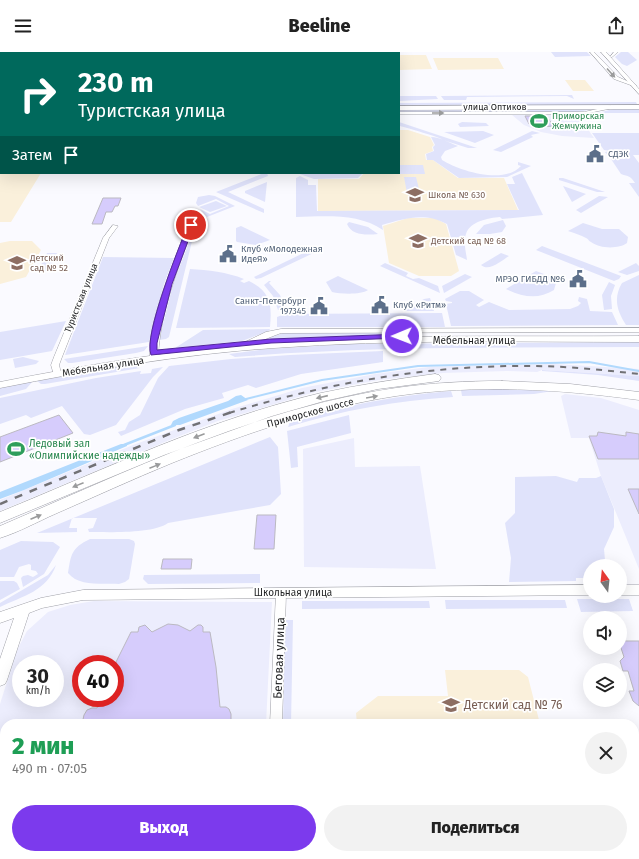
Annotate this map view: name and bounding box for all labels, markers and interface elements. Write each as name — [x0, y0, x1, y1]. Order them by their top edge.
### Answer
icon: menu — [12, 15, 34, 37]
text: Beeline — [289, 15, 350, 37]
icon: share — [605, 15, 627, 37]
text: 230 m — [78, 66, 154, 99]
one-way arrow — [606, 67, 615, 78]
icon: right — [12, 68, 64, 120]
text: Туристская улица — [78, 100, 226, 122]
street label: улица Оптиков — [463, 102, 527, 112]
one-way arrow — [432, 110, 445, 116]
sports icon: Приморская Жемчужина — [529, 111, 549, 131]
place label: Приморская Жемчужина — [552, 111, 604, 131]
icon: arrive — [60, 144, 82, 166]
public building icon: СДЭК — [585, 144, 605, 164]
text: Затем — [12, 146, 52, 164]
place label: СДЭК — [608, 149, 629, 159]
school or university icon: Школа № 630 — [405, 185, 425, 205]
place label: Школа № 630 — [428, 190, 485, 200]
pin — [174, 208, 208, 242]
icon: arrive — [180, 214, 202, 236]
school or university icon: Детский сад № 68 — [408, 231, 428, 251]
place label: Детский сад № 68 — [430, 236, 506, 246]
public building icon: Клуб «Молодежная ИдеЯ» — [218, 244, 238, 264]
place label: Клуб «Молодежная ИдеЯ» — [241, 244, 323, 264]
school or university icon: Детский сад № 52 — [7, 253, 27, 273]
place label: Детский сад № 52 — [29, 253, 68, 273]
street label: Туристская улица — [63, 262, 99, 334]
public building icon: МРЭО ГИБДД №6 — [568, 269, 588, 289]
place label: МРЭО ГИБДД №6 — [495, 274, 565, 284]
public building icon: Клуб «Ритм» — [370, 295, 390, 315]
place label: Санкт-Петербург 197345 — [235, 296, 306, 316]
public building icon: Санкт-Петербург 197345 — [309, 296, 329, 316]
place label: Клуб «Ритм» — [393, 300, 446, 310]
position arrow — [381, 315, 423, 357]
street label: Мебельная улица — [433, 335, 515, 347]
street label: Мебельная улица — [61, 355, 145, 379]
one-way arrow — [316, 394, 328, 400]
one-way arrow — [366, 394, 378, 400]
street label: Приморское шоссе — [266, 396, 355, 430]
one-way arrow — [192, 434, 204, 440]
place label: Ледовый зал «Олимпийские надежды» — [29, 438, 150, 462]
sports icon: Ледовый зал «Олимпийские надежды» — [6, 439, 26, 459]
one-way arrow — [150, 462, 162, 468]
one-way arrow — [72, 483, 84, 489]
one-way arrow — [30, 513, 42, 519]
north arrow — [583, 559, 627, 603]
map controls — [583, 559, 627, 707]
street label: Школьная улица — [254, 587, 332, 599]
button: sound — [583, 611, 627, 655]
street label: Беговая улица — [271, 617, 287, 699]
speed limit sign: 40 — [72, 655, 124, 707]
button: layers — [583, 663, 627, 707]
text: 30 — [27, 664, 49, 688]
text: km/h — [26, 685, 50, 697]
school or university icon: Детский сад № 76 — [441, 695, 461, 715]
place label: Детский сад № 76 — [463, 698, 562, 712]
text: 2 мин — [12, 732, 74, 760]
button: close — [585, 732, 627, 774]
text: 490 m · 07:05 — [12, 761, 87, 776]
button: Выход — [12, 805, 316, 851]
button: Поделиться — [324, 805, 627, 851]

